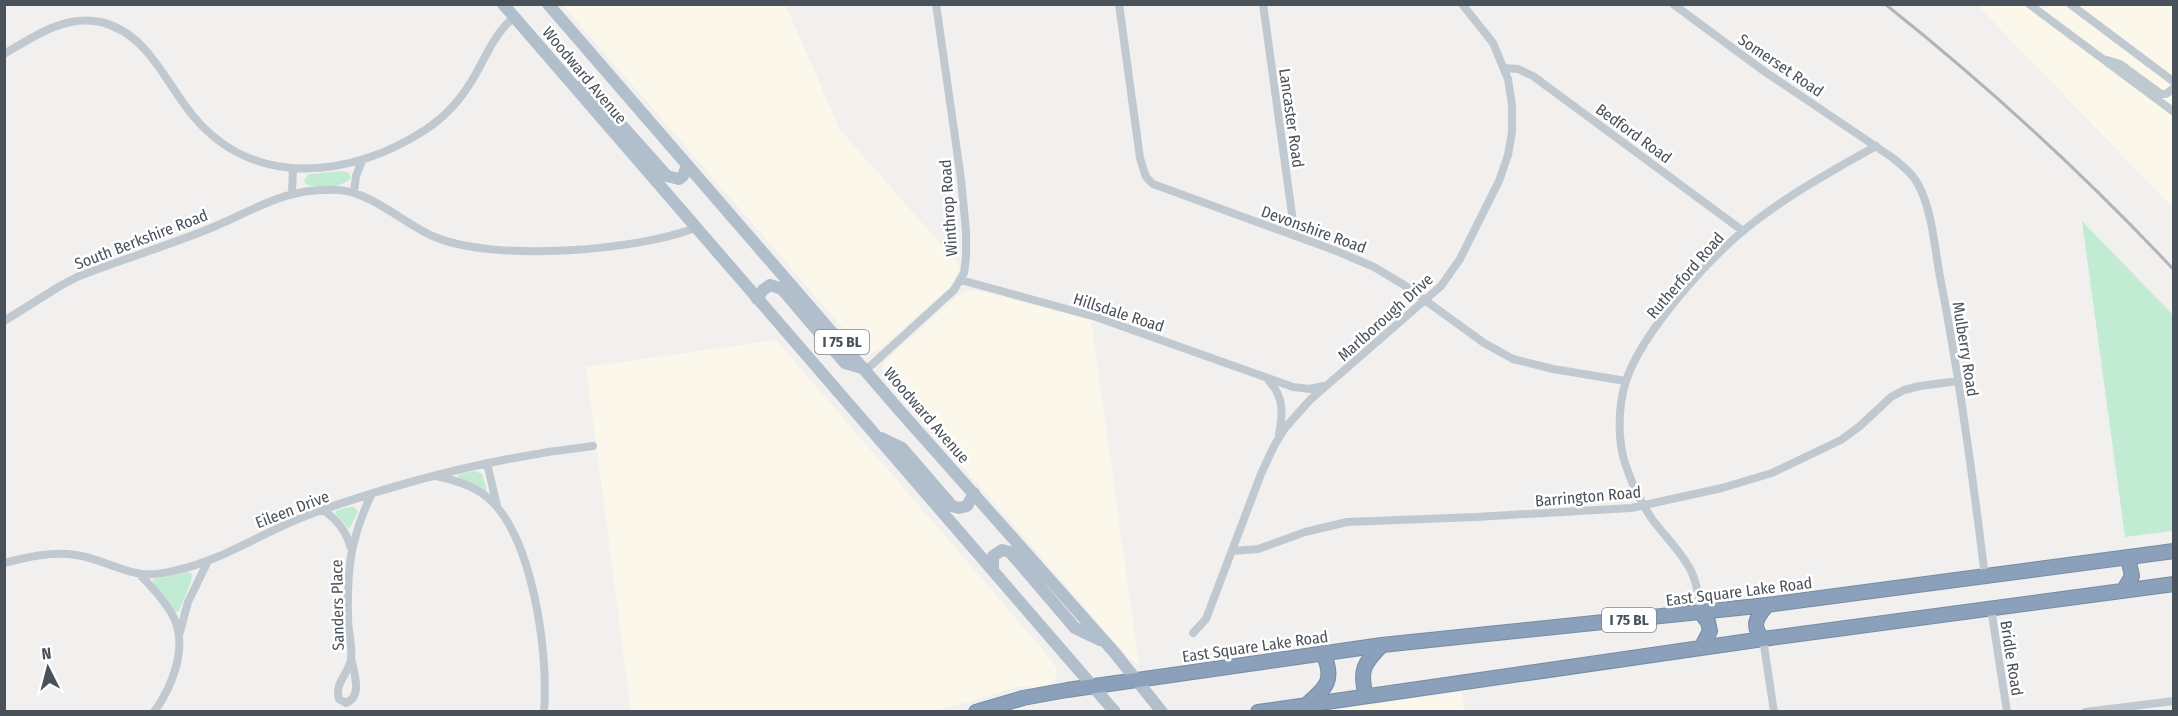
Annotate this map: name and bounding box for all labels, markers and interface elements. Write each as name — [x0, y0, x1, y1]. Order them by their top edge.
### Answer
street label: Woodward Avenue — [538, 23, 631, 128]
street label: Somerset Road — [1734, 30, 1827, 101]
street label: Lancaster Road — [1275, 67, 1308, 169]
street label: Bedford Road — [1592, 100, 1675, 167]
street label: Winthrop Road — [936, 159, 961, 257]
street label: Devonshire Road — [1259, 202, 1369, 257]
street label: South Berkshire Road — [72, 205, 210, 274]
street label: Rutherford Road — [1643, 228, 1728, 322]
street label: Marlborough Drive — [1334, 270, 1437, 365]
street label: Hillsdale Road — [1071, 289, 1167, 336]
street label: Mulberry Road — [1949, 300, 1982, 398]
road number: I 75 BL — [815, 330, 869, 354]
street label: Woodward Avenue — [880, 363, 974, 467]
street label: Barrington Road — [1534, 482, 1642, 511]
street label: Eileen Drive — [253, 487, 332, 532]
street label: Sanders Place — [327, 559, 348, 651]
street label: East Square Lake Road — [1665, 573, 1813, 610]
road number: I 75 BL — [1602, 608, 1656, 632]
street label: Bridle Road — [1996, 619, 2027, 697]
street label: East Square Lake Road — [1181, 627, 1329, 666]
north arrow — [18, 638, 78, 698]
text: N — [41, 644, 52, 664]

